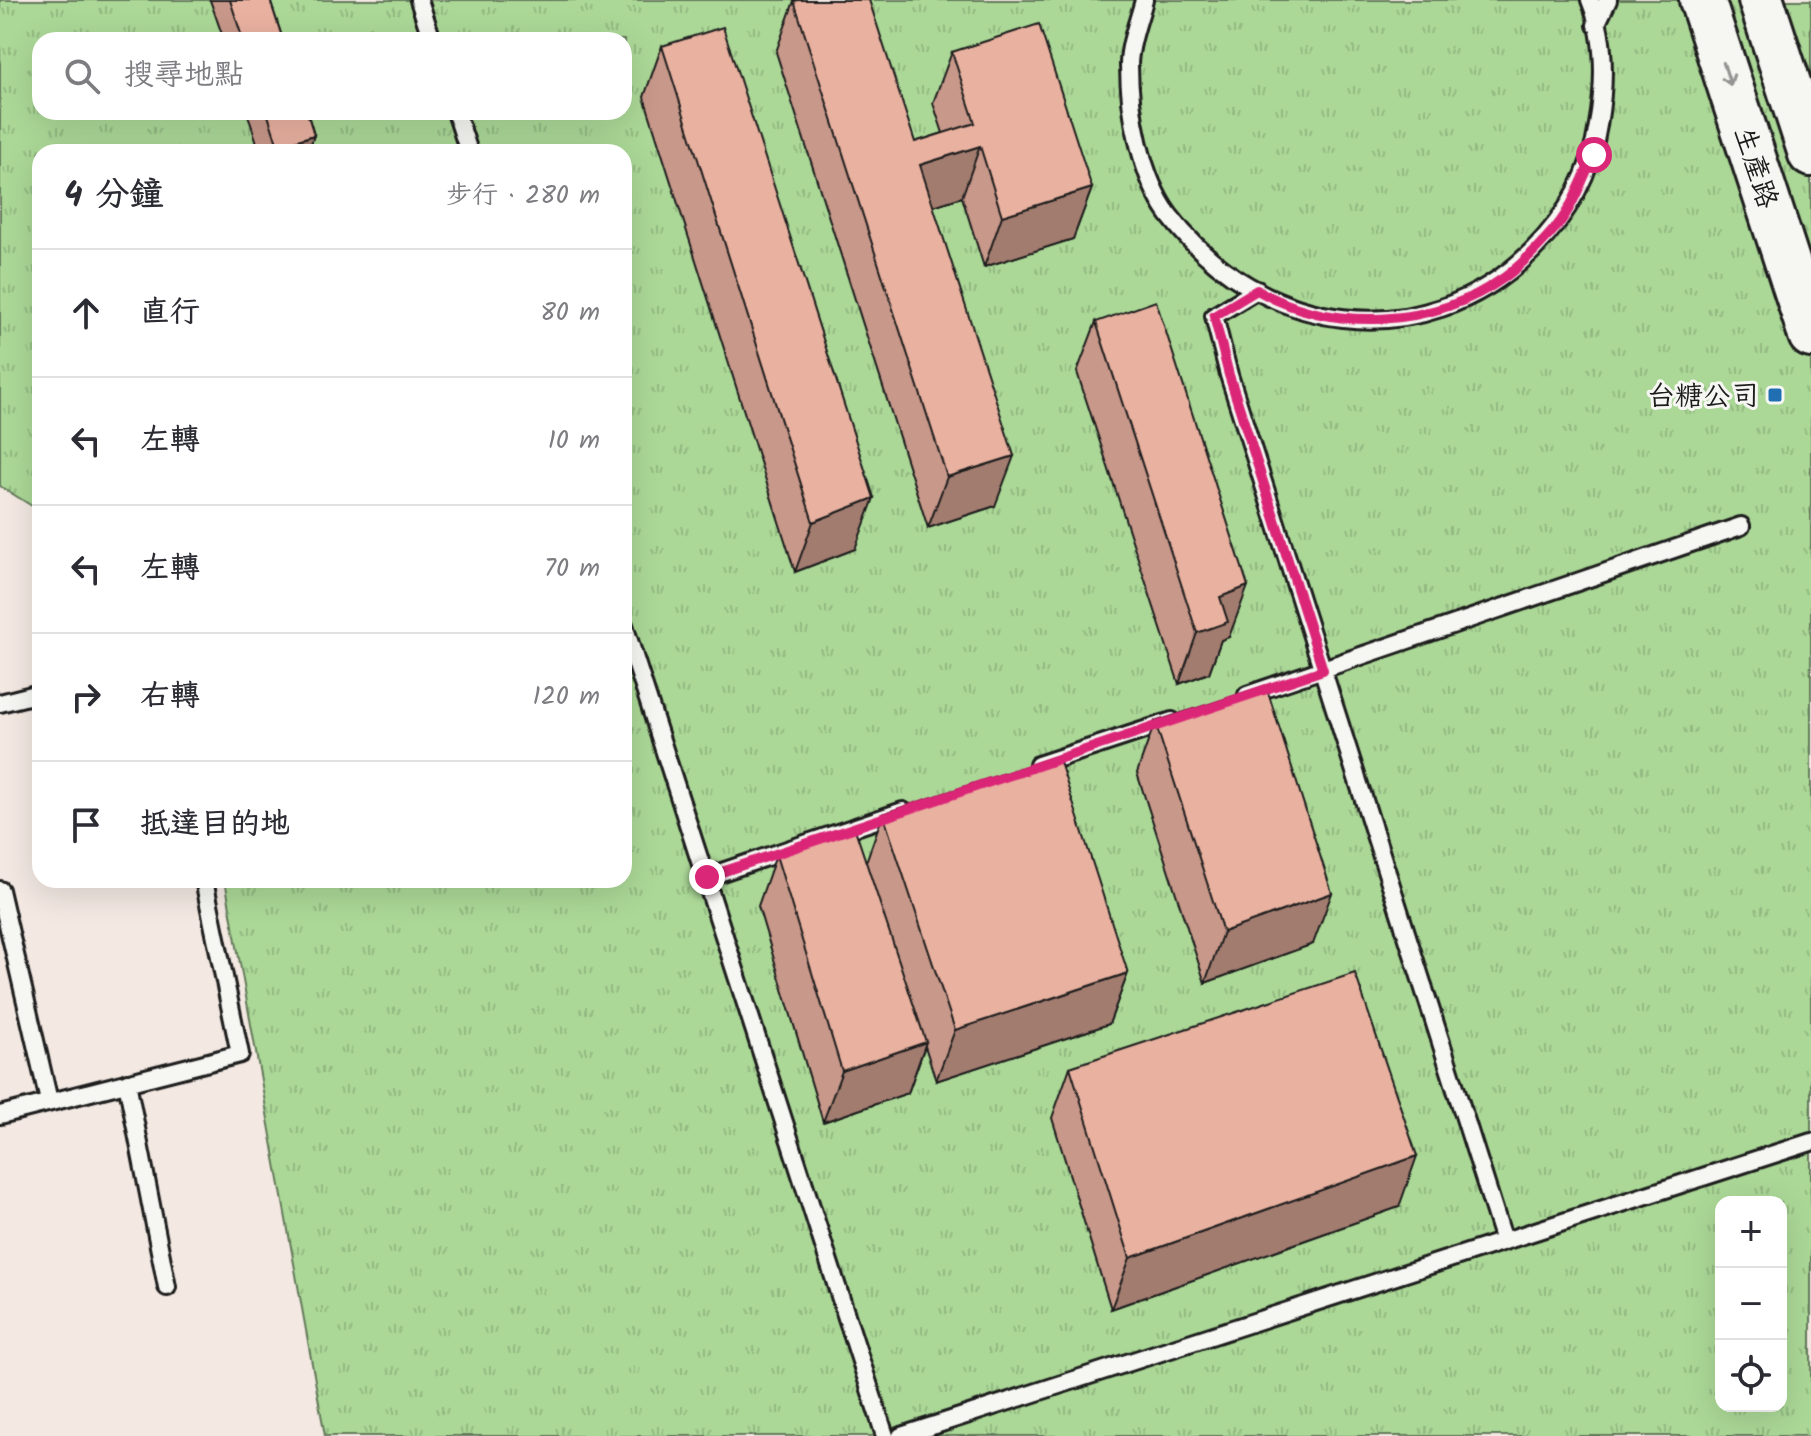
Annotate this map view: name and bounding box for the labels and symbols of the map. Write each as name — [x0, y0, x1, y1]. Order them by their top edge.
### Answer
one-way arrow — [1720, 62, 1735, 87]
street label: 生產路 — [1720, 121, 1789, 215]
route start — [1576, 137, 1612, 173]
place label: 台糖公司 — [1647, 375, 1759, 420]
marker: 台糖公司 — [1766, 386, 1784, 404]
route end — [689, 859, 725, 895]

